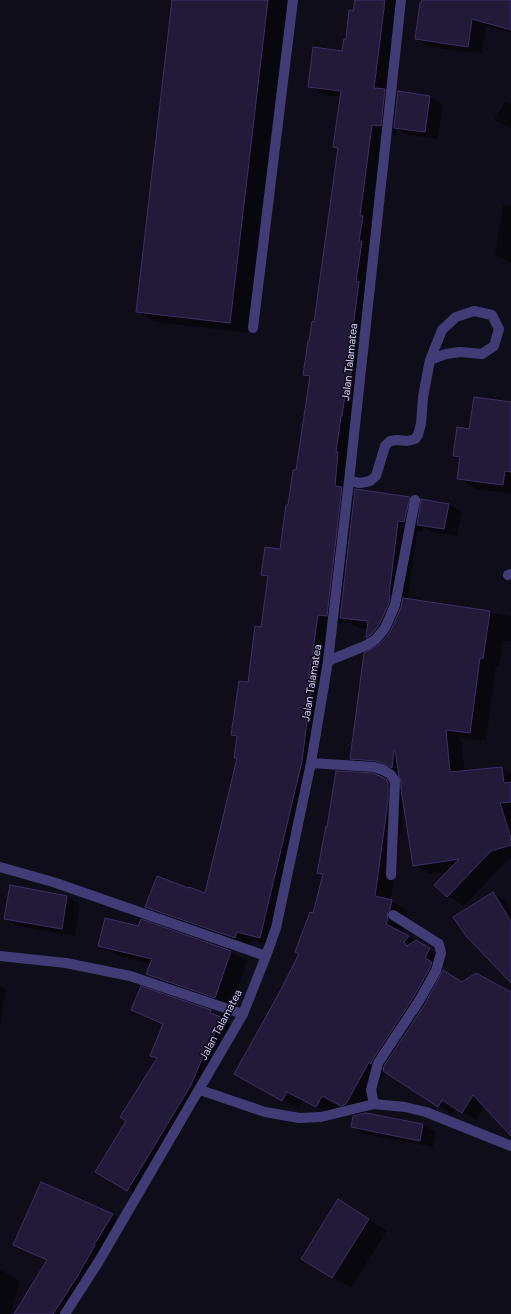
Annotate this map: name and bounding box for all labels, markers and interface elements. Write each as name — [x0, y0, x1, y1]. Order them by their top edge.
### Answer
street label: Jalan Talamatea — [339, 323, 361, 401]
street label: Jalan Talamatea — [299, 643, 325, 723]
street label: Jalan Talamatea — [197, 988, 245, 1062]

